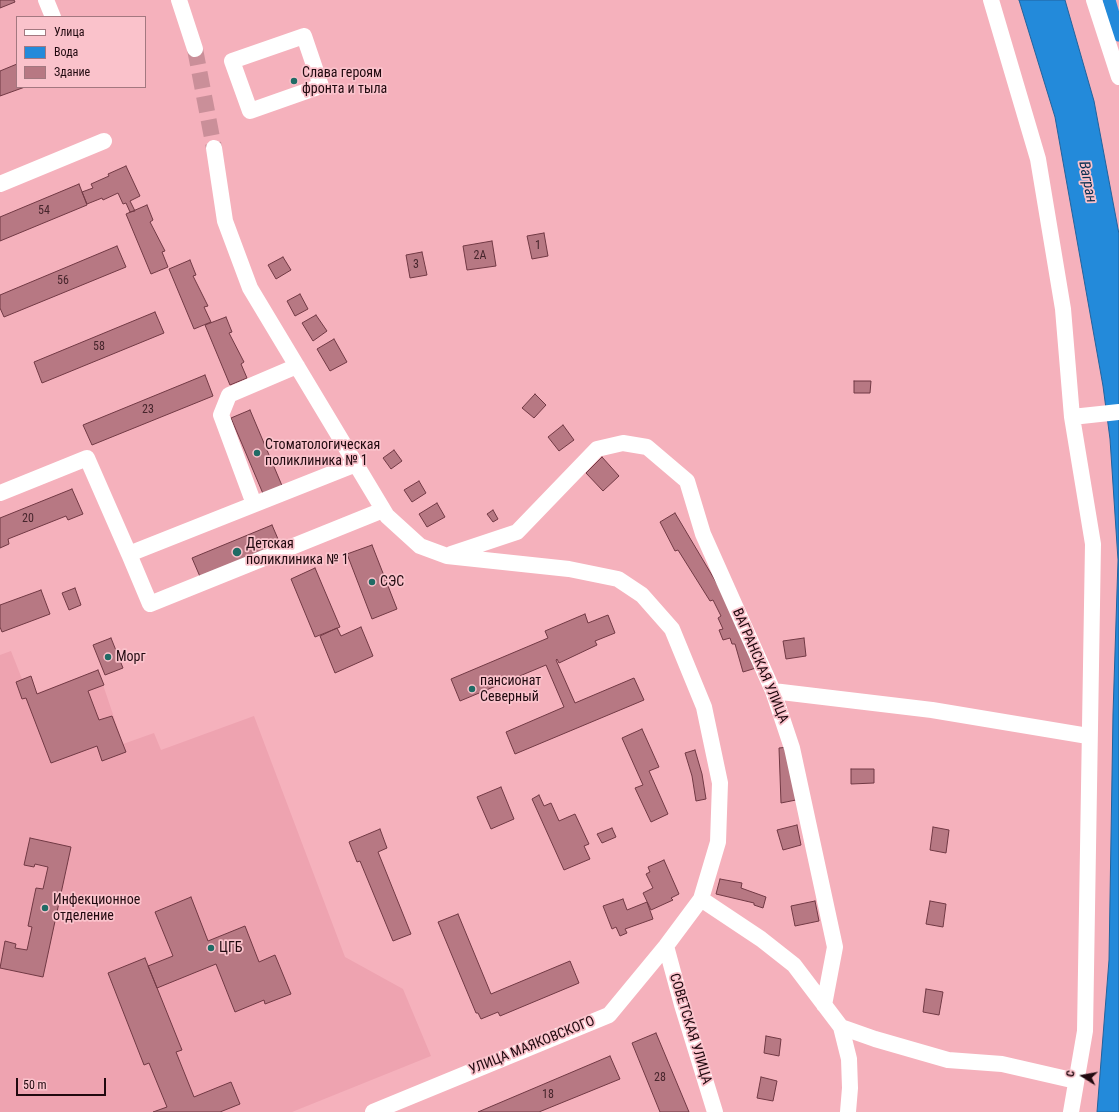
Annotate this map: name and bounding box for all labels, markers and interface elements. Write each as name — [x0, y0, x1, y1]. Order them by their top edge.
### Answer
legend — [16, 16, 146, 88]
text: Улица — [54, 25, 84, 39]
text: Вода — [54, 45, 78, 59]
text: Здание — [54, 65, 90, 79]
place label: Слава героям фронта и тыла — [302, 65, 387, 98]
marker: Слава героям фронта и тыла — [289, 76, 299, 86]
water label: Вагран — [1074, 160, 1100, 204]
house number: 54 — [38, 204, 50, 218]
house number: 1 — [535, 239, 541, 253]
house number: 2А — [474, 249, 486, 263]
house number: 3 — [413, 258, 419, 272]
house number: 56 — [57, 274, 69, 288]
house number: 58 — [93, 340, 105, 354]
house number: 23 — [142, 403, 154, 417]
place label: Стоматологическая поликлиника № 1 — [265, 437, 380, 470]
marker: Стоматологическая поликлиника № 1 — [252, 448, 262, 458]
house number: 20 — [22, 512, 34, 526]
place label: Детская поликлиника № 1 — [246, 536, 349, 568]
marker: Детская поликлиника № 1 — [231, 546, 243, 558]
place label: СЭС — [380, 574, 404, 590]
marker: СЭС — [367, 577, 377, 587]
street label: ВАГРАНСКАЯ УЛИЦА — [728, 606, 792, 726]
place label: Морг — [116, 649, 146, 665]
marker: Морг — [103, 652, 113, 662]
place label: пансионат Северный — [480, 673, 541, 706]
marker: пансионат Северный — [467, 684, 477, 694]
place label: Инфекционное отделение — [53, 892, 140, 924]
marker: Инфекционное отделение — [40, 903, 50, 913]
place label: ЦГБ — [219, 940, 242, 956]
marker: ЦГБ — [206, 943, 216, 953]
street label: СОВЕТСКАЯ УЛИЦА — [665, 972, 715, 1086]
street label: УЛИЦА МАЯКОВСКОГО — [467, 1013, 597, 1079]
north arrow — [1063, 1056, 1103, 1096]
text: С — [1064, 1069, 1078, 1078]
scale bar — [18, 1070, 108, 1096]
house number: 28 — [654, 1071, 666, 1085]
text: 50 m — [23, 1078, 47, 1092]
house number: 18 — [542, 1088, 554, 1102]

